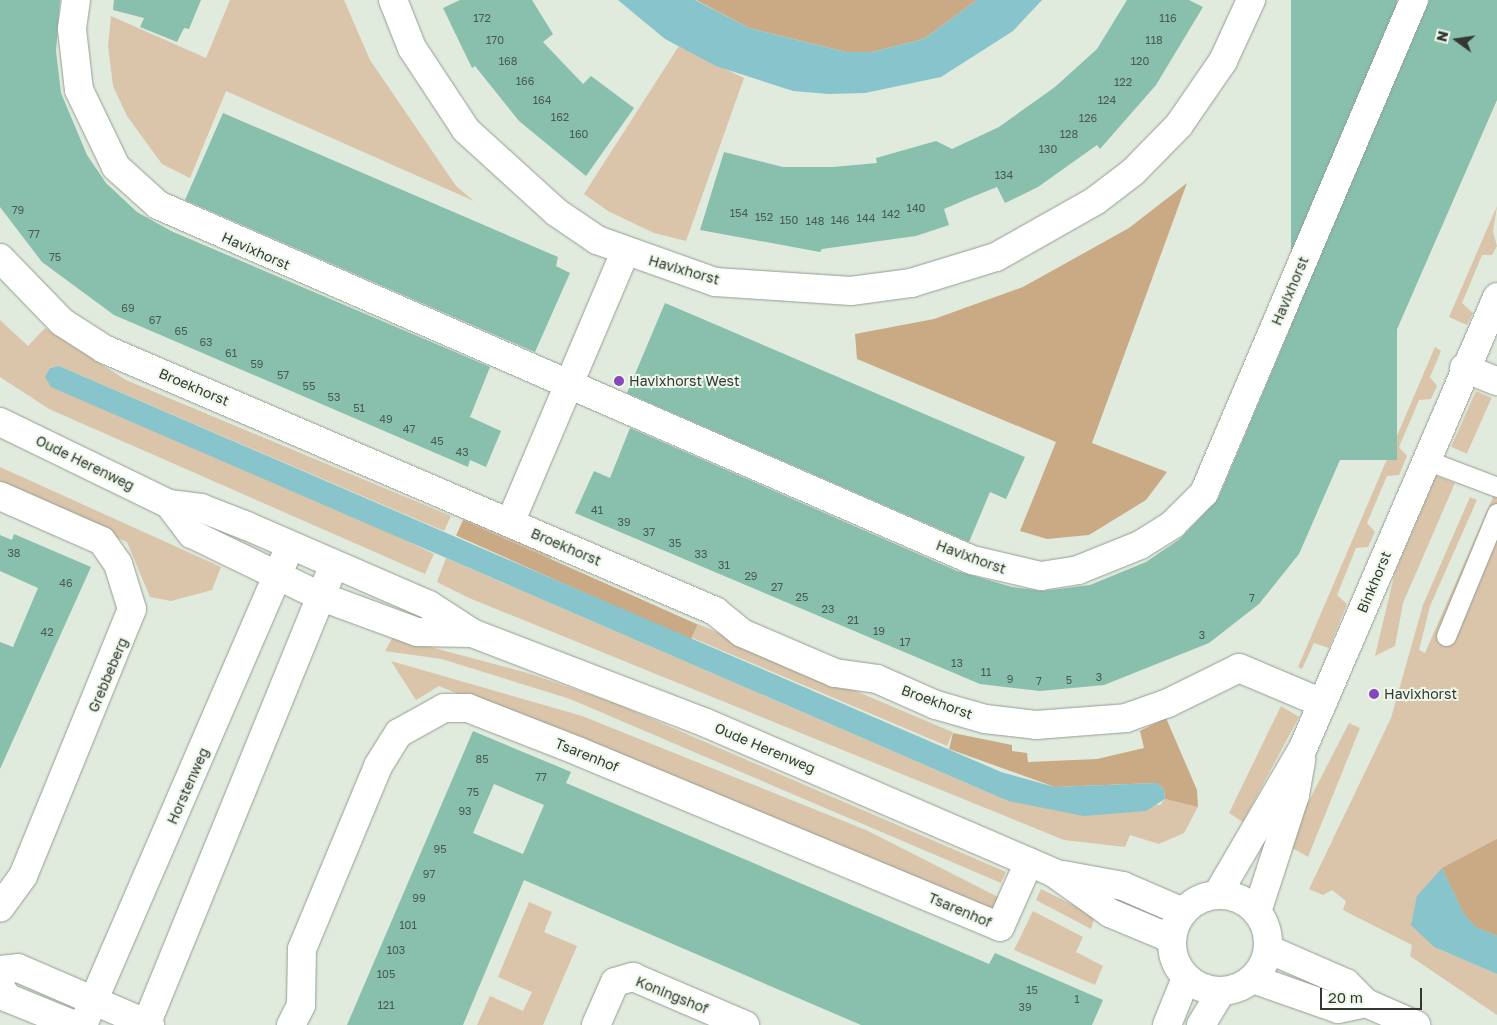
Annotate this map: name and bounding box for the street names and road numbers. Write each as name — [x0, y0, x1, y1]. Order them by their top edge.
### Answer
street label: Havixhorst — [219, 228, 293, 274]
street label: Havixhorst — [647, 252, 721, 288]
street label: Havixhorst — [1268, 254, 1312, 328]
street label: Broekhorst — [156, 365, 232, 409]
street label: Oude Herenweg — [33, 432, 137, 494]
street label: Broekhorst — [528, 525, 604, 569]
street label: Havixhorst — [934, 537, 1008, 577]
street label: Binkhorst — [1354, 549, 1394, 615]
street label: Grebbeberg — [85, 635, 131, 715]
street label: Broekhorst — [899, 681, 975, 723]
street label: Oude Herenweg — [712, 719, 818, 777]
street label: Tsarenhof — [553, 735, 621, 775]
street label: Horstenweg — [164, 745, 212, 827]
street label: Tsarenhof — [926, 889, 994, 931]
street label: Koningshof — [633, 973, 711, 1017]

